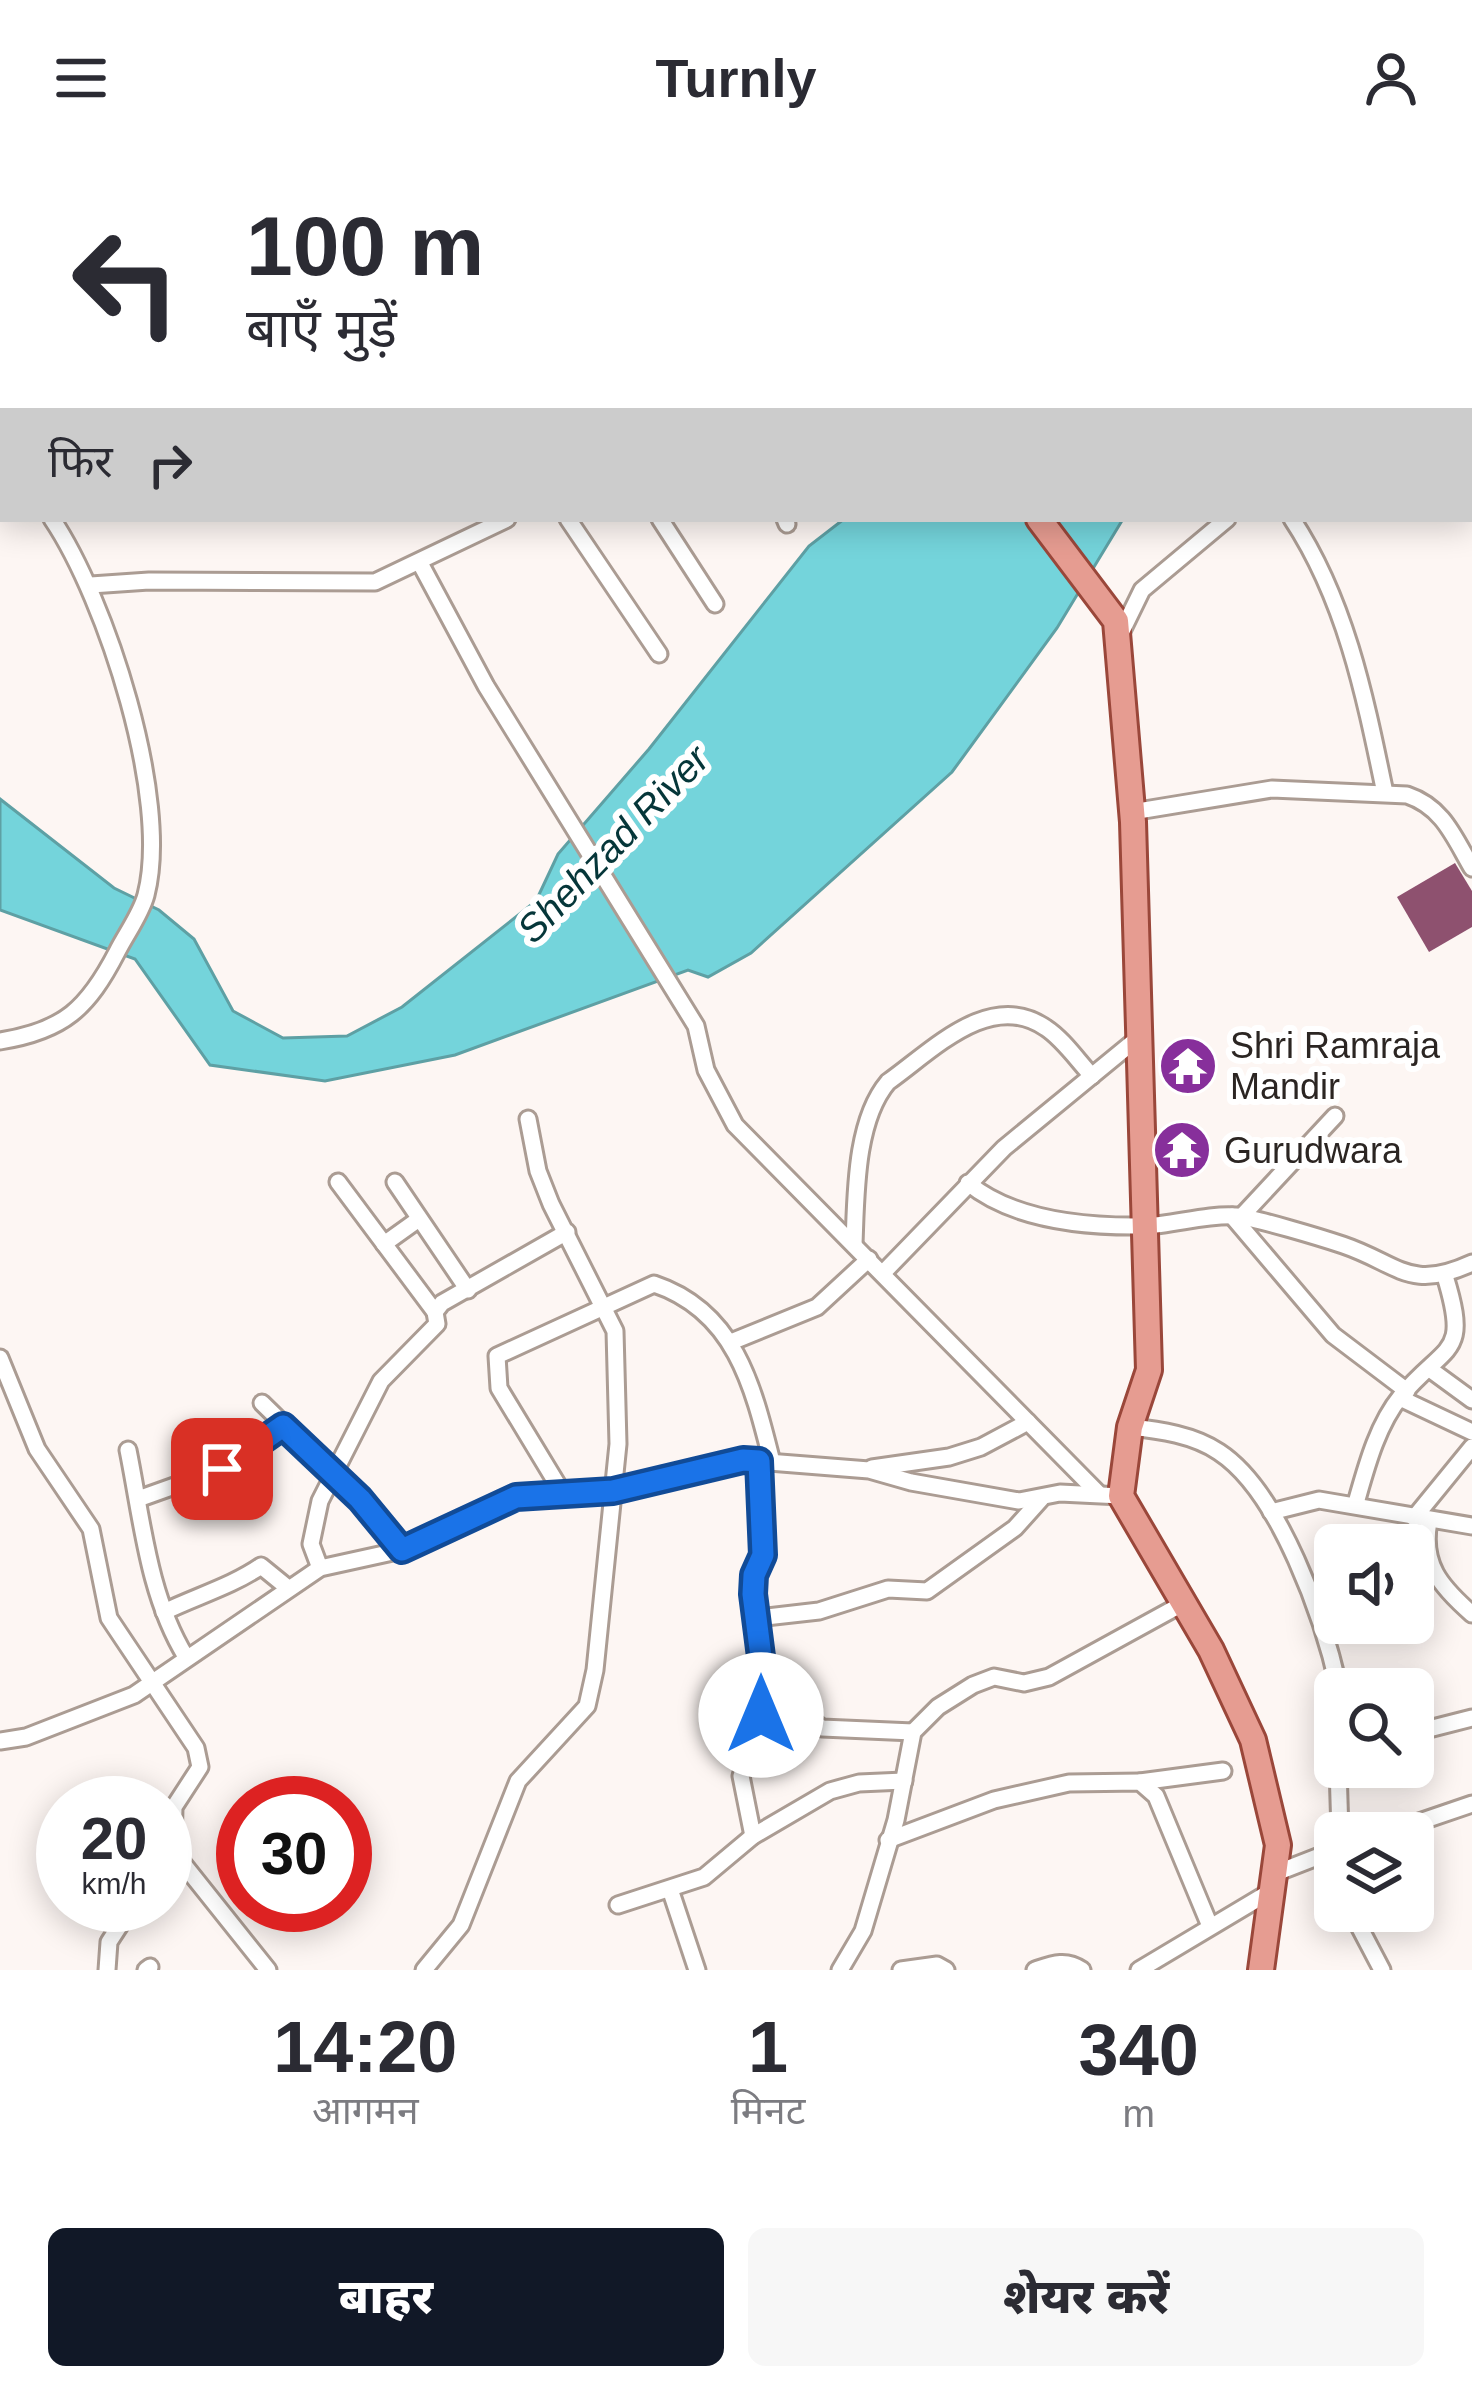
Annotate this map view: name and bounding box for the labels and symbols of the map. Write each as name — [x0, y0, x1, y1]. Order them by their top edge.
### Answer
water label: Shehzad River — [509, 736, 719, 951]
place label: Shri Ramraja Mandir — [1230, 1025, 1441, 1107]
temple icon: Shri Ramraja Mandir — [1157, 1035, 1219, 1097]
temple icon: Gurudwara — [1151, 1119, 1213, 1181]
place label: Gurudwara — [1224, 1130, 1403, 1171]
pin — [171, 1418, 273, 1520]
position arrow — [698, 1652, 824, 1778]
speed limit sign: 30 — [216, 1776, 372, 1932]

